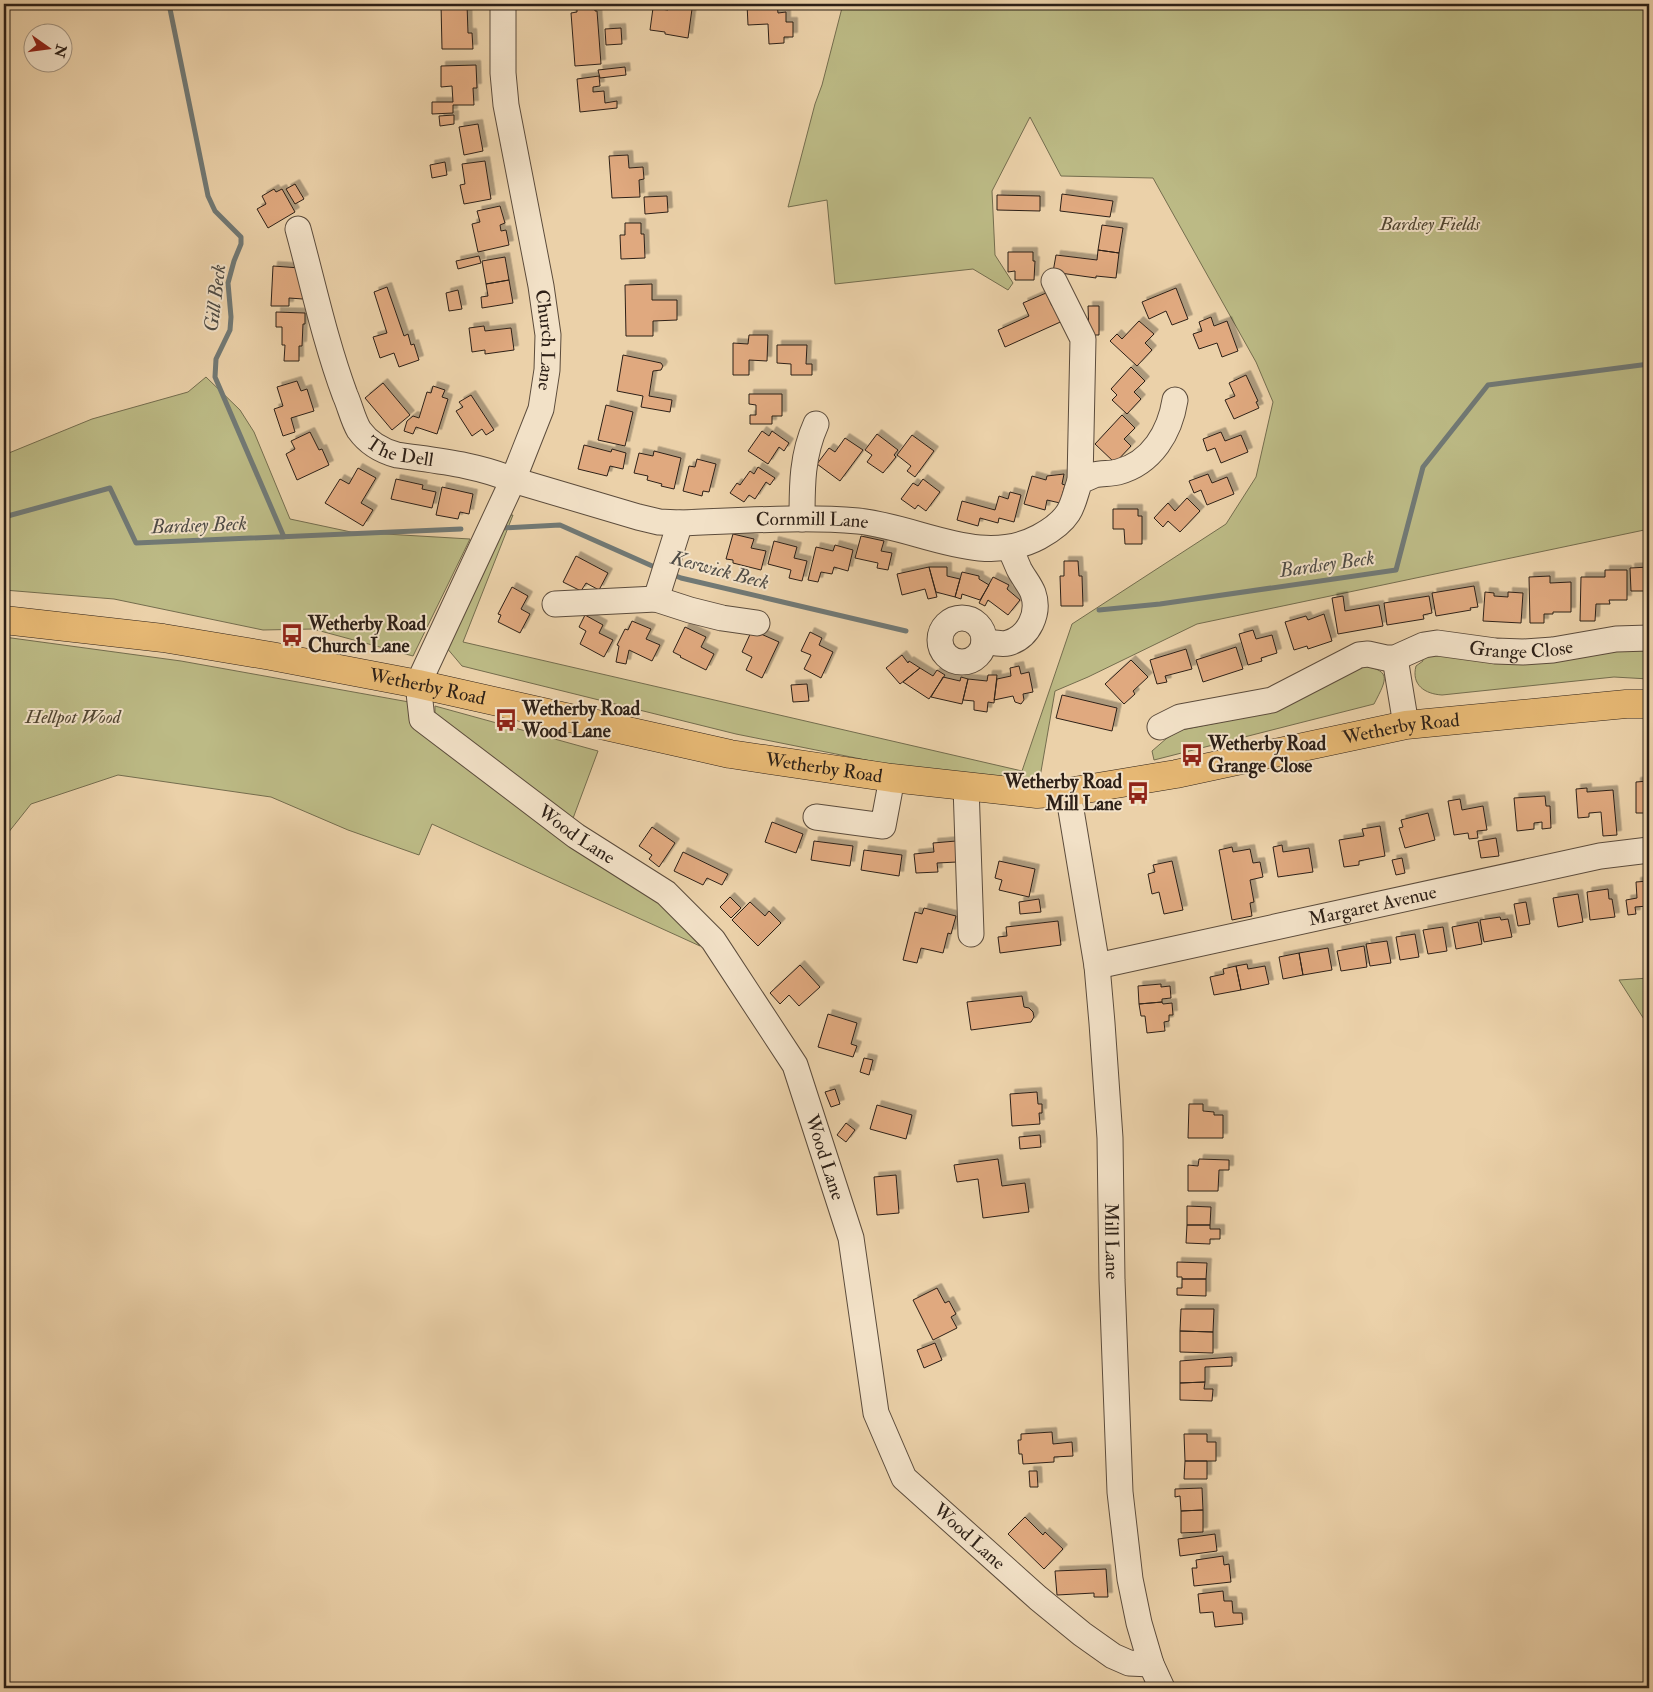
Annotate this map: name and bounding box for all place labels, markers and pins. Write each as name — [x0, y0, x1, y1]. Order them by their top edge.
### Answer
place label: Wetherby Road Church Lane — [307, 612, 427, 658]
bus stop icon: Wetherby Road Church Lane — [279, 622, 305, 648]
place label: Wetherby Road Wood Lane — [521, 697, 641, 743]
bus stop icon: Wetherby Road Wood Lane — [493, 707, 519, 733]
place label: Wetherby Road Grange Close — [1207, 732, 1327, 779]
bus stop icon: Wetherby Road Grange Close — [1179, 742, 1205, 768]
place label: Wetherby Road Mill Lane — [1003, 770, 1123, 816]
bus stop icon: Wetherby Road Mill Lane — [1125, 780, 1151, 806]

